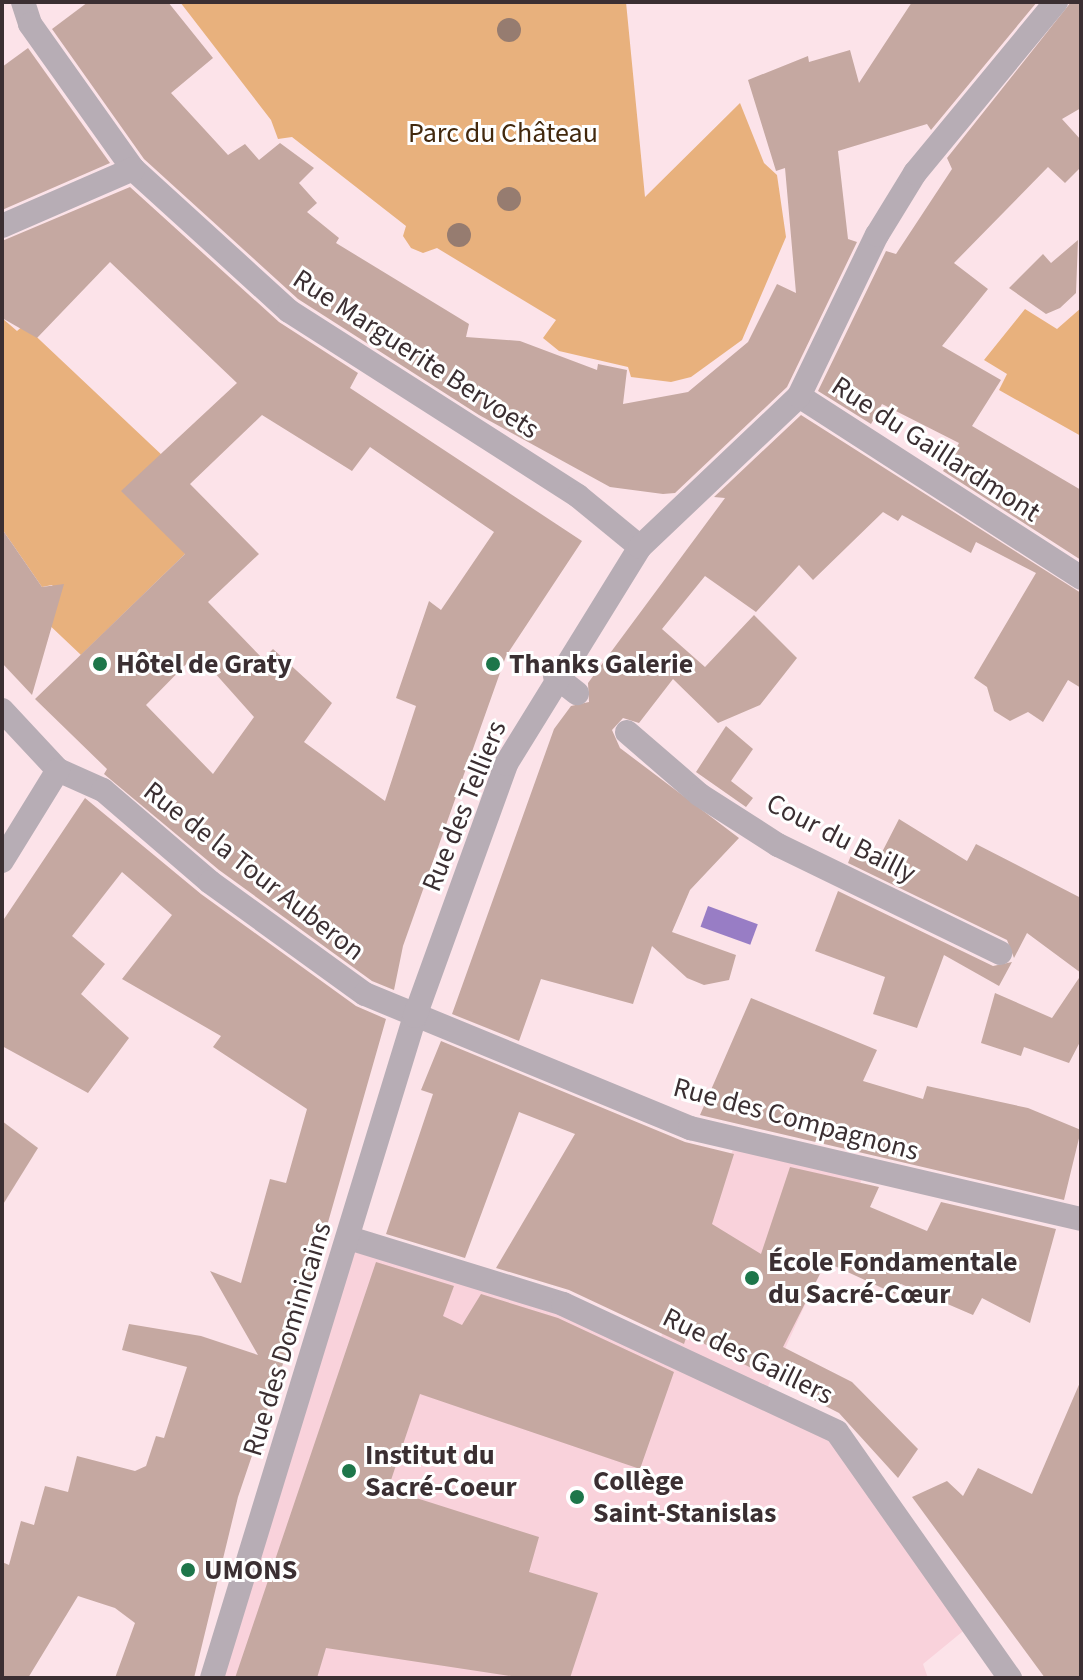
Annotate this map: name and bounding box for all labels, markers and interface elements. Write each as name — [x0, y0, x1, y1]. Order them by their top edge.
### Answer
park label: Parc du Château — [408, 116, 598, 150]
street label: Rue Marguerite Bervoets — [287, 262, 545, 446]
street label: Rue du Gaillardmont — [825, 369, 1047, 529]
place label: Hôtel de Graty — [116, 647, 292, 681]
place label: Thanks Galerie — [509, 647, 693, 681]
marker: Hôtel de Graty — [91, 655, 109, 673]
marker: Thanks Galerie — [484, 655, 502, 673]
street label: Rue des Telliers — [415, 716, 513, 896]
street label: Rue de la Tour Auberon — [137, 774, 371, 968]
street label: Cour du Bailly — [761, 786, 921, 890]
street label: Rue des Compagnons — [670, 1070, 922, 1168]
street label: Rue des Dominicains — [235, 1218, 339, 1460]
place label: École Fondamentale du Sacré-Cœur — [768, 1245, 1018, 1311]
marker: École Fondamentale du Sacré-Cœur — [743, 1269, 761, 1287]
street label: Rue des Gaillers — [657, 1300, 839, 1412]
place label: Institut du Sacré-Coeur — [365, 1438, 517, 1504]
marker: Institut du Sacré-Coeur — [340, 1462, 358, 1480]
place label: Collège Saint-Stanislas — [593, 1464, 776, 1530]
marker: Collège Saint-Stanislas — [568, 1488, 586, 1506]
place label: UMONS — [204, 1553, 297, 1587]
marker: UMONS — [179, 1561, 197, 1579]

